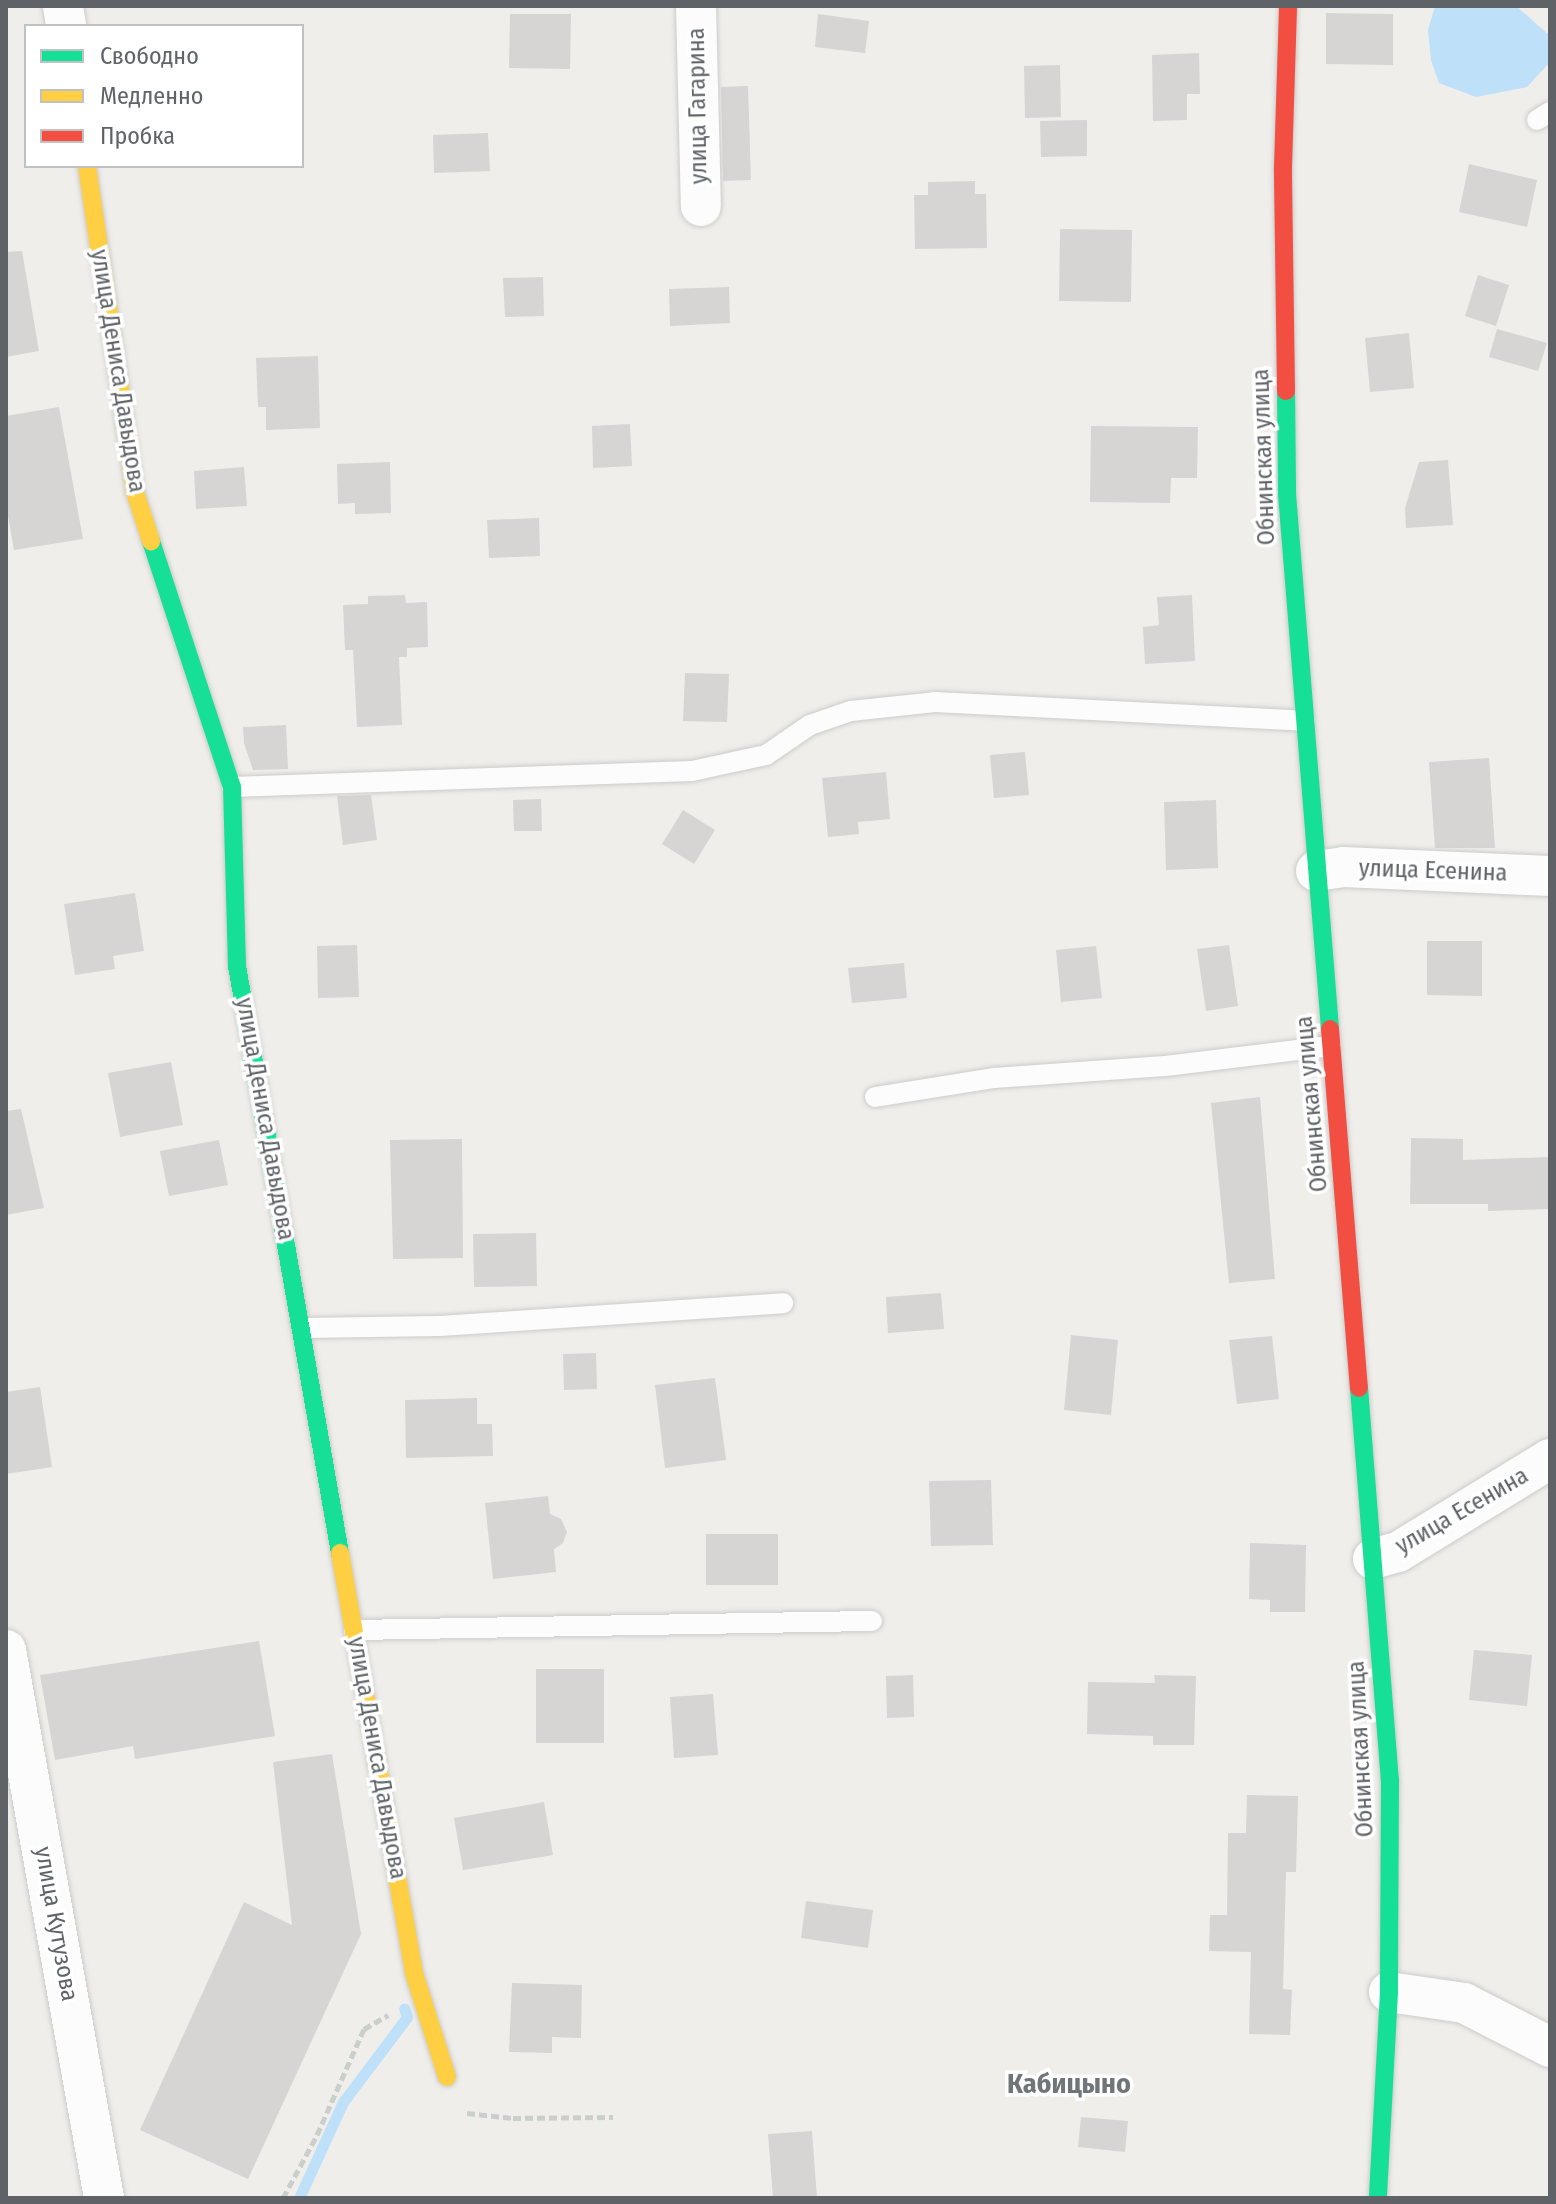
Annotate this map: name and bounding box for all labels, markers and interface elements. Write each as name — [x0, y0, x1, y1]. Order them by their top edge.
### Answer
legend — [24, 24, 304, 168]
street label: улица Гагарина — [682, 27, 714, 185]
text: Свободно — [100, 42, 199, 70]
text: Медленно — [100, 82, 203, 110]
text: Пробка — [100, 122, 175, 150]
street label: улица Дениса Давыдова — [85, 248, 151, 494]
street label: Обнинская улица — [1247, 368, 1281, 546]
street label: улица Есенина — [1358, 854, 1508, 888]
street label: улица Дениса Давыдова — [230, 996, 300, 1242]
street label: Обнинская улица — [1290, 1015, 1334, 1193]
street label: улица Есенина — [1391, 1461, 1533, 1561]
street label: улица Дениса Давыдова — [342, 1635, 412, 1881]
street label: Обнинская улица — [1342, 1660, 1380, 1838]
street label: улица Кутузова — [28, 1845, 84, 2003]
district label: Кабицыно — [1007, 2067, 1131, 2101]

